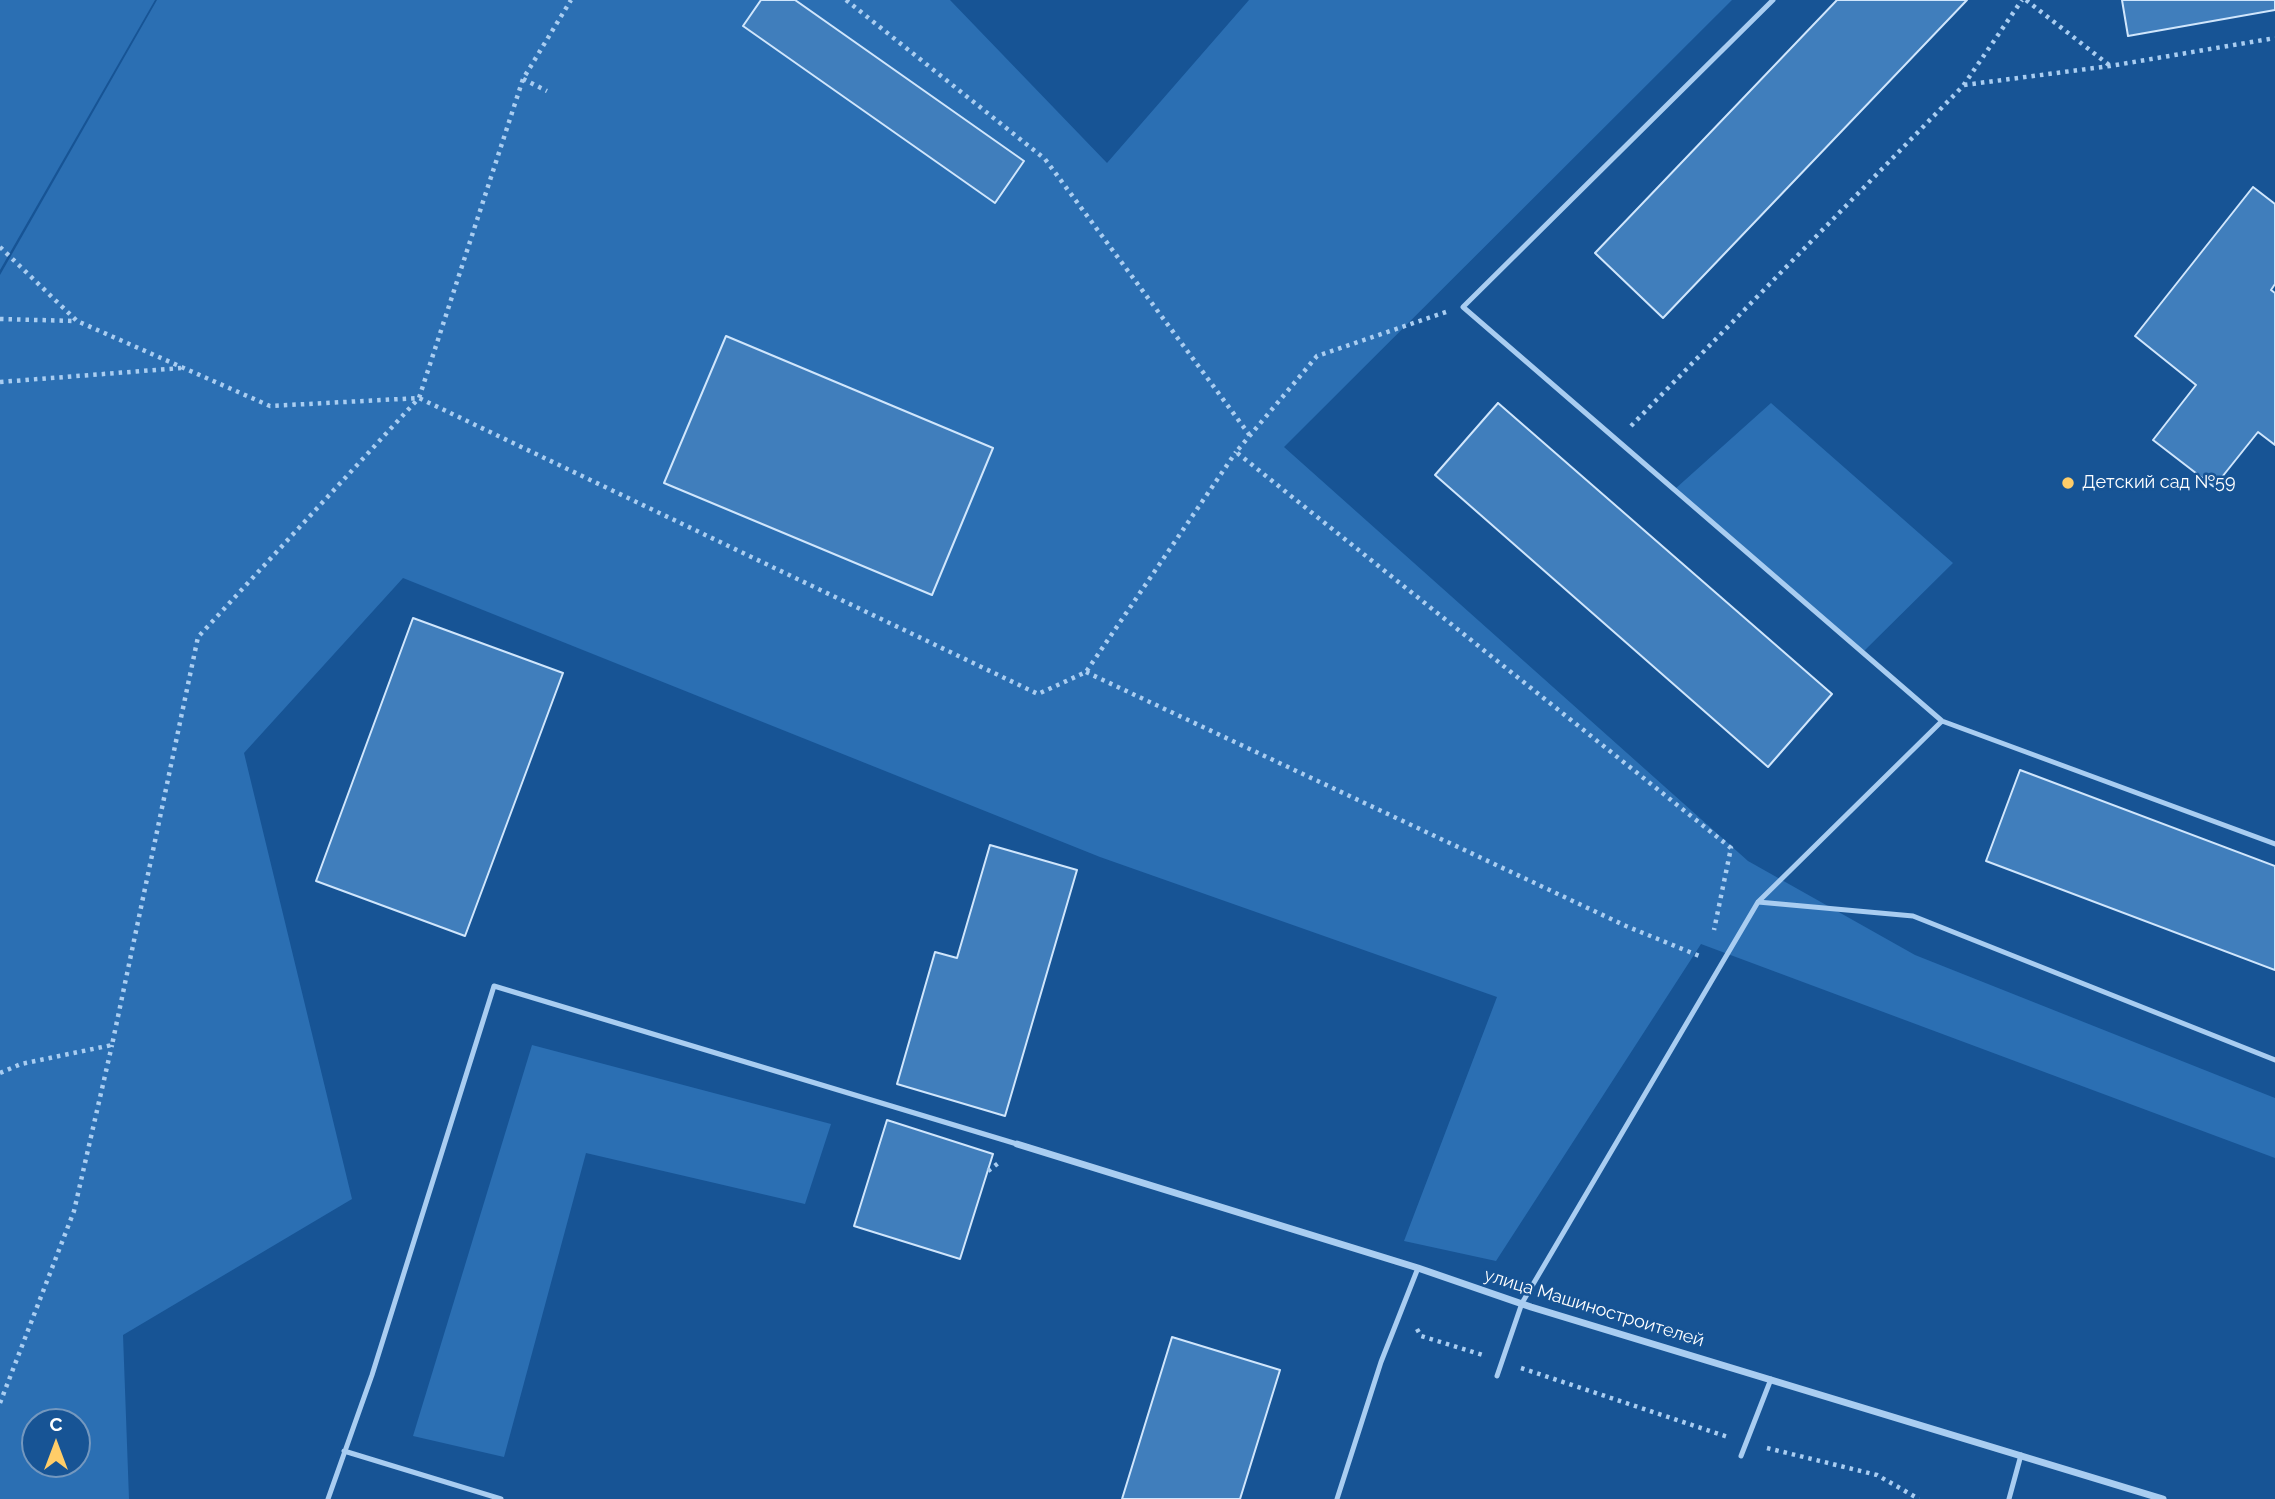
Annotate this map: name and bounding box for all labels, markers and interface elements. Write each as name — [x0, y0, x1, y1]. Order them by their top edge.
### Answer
place label: Детский сад №59 — [2082, 472, 2235, 494]
marker: Детский сад №59 — [2060, 475, 2076, 491]
street label: улица Машиностроителей — [1481, 1264, 1707, 1352]
north arrow — [21, 1408, 91, 1478]
text: С — [49, 1413, 63, 1435]

